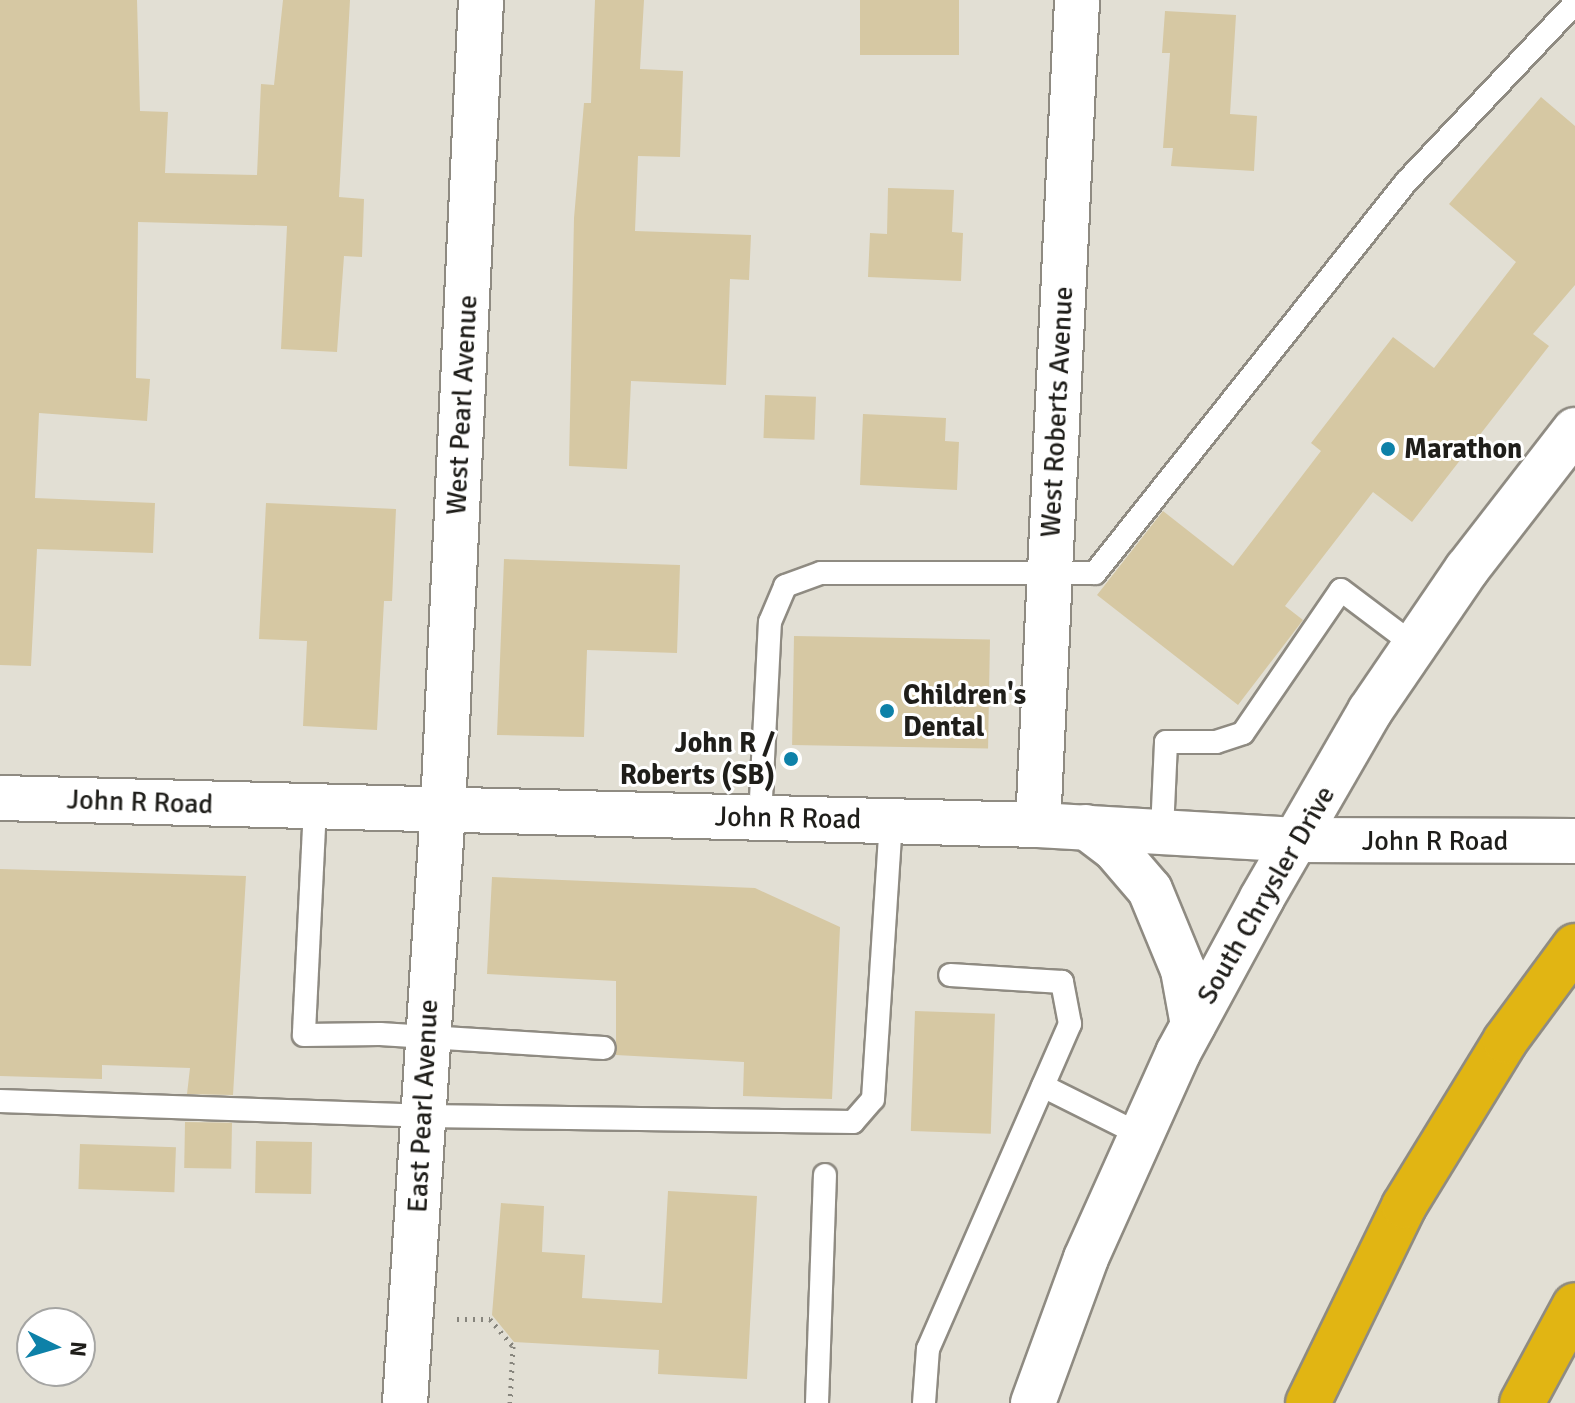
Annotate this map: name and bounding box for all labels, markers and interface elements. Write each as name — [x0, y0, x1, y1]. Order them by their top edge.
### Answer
street label: West Roberts Avenue — [1034, 286, 1080, 538]
street label: West Pearl Avenue — [439, 294, 485, 516]
place label: Marathon — [1404, 432, 1522, 466]
marker: Marathon — [1379, 440, 1397, 458]
place label: Children's Dental — [903, 678, 1026, 744]
marker: Children's Dental — [878, 702, 896, 720]
place label: John R / Roberts (SB) — [620, 726, 775, 792]
marker: John R / Roberts (SB) — [782, 750, 800, 768]
street label: South Chrysler Drive — [1190, 780, 1342, 1010]
street label: John R Road — [66, 783, 214, 821]
street label: John R Road — [714, 800, 862, 836]
street label: John R Road — [1362, 824, 1508, 858]
street label: East Pearl Avenue — [401, 998, 445, 1214]
north arrow — [16, 1307, 96, 1387]
text: N — [64, 1340, 93, 1358]

